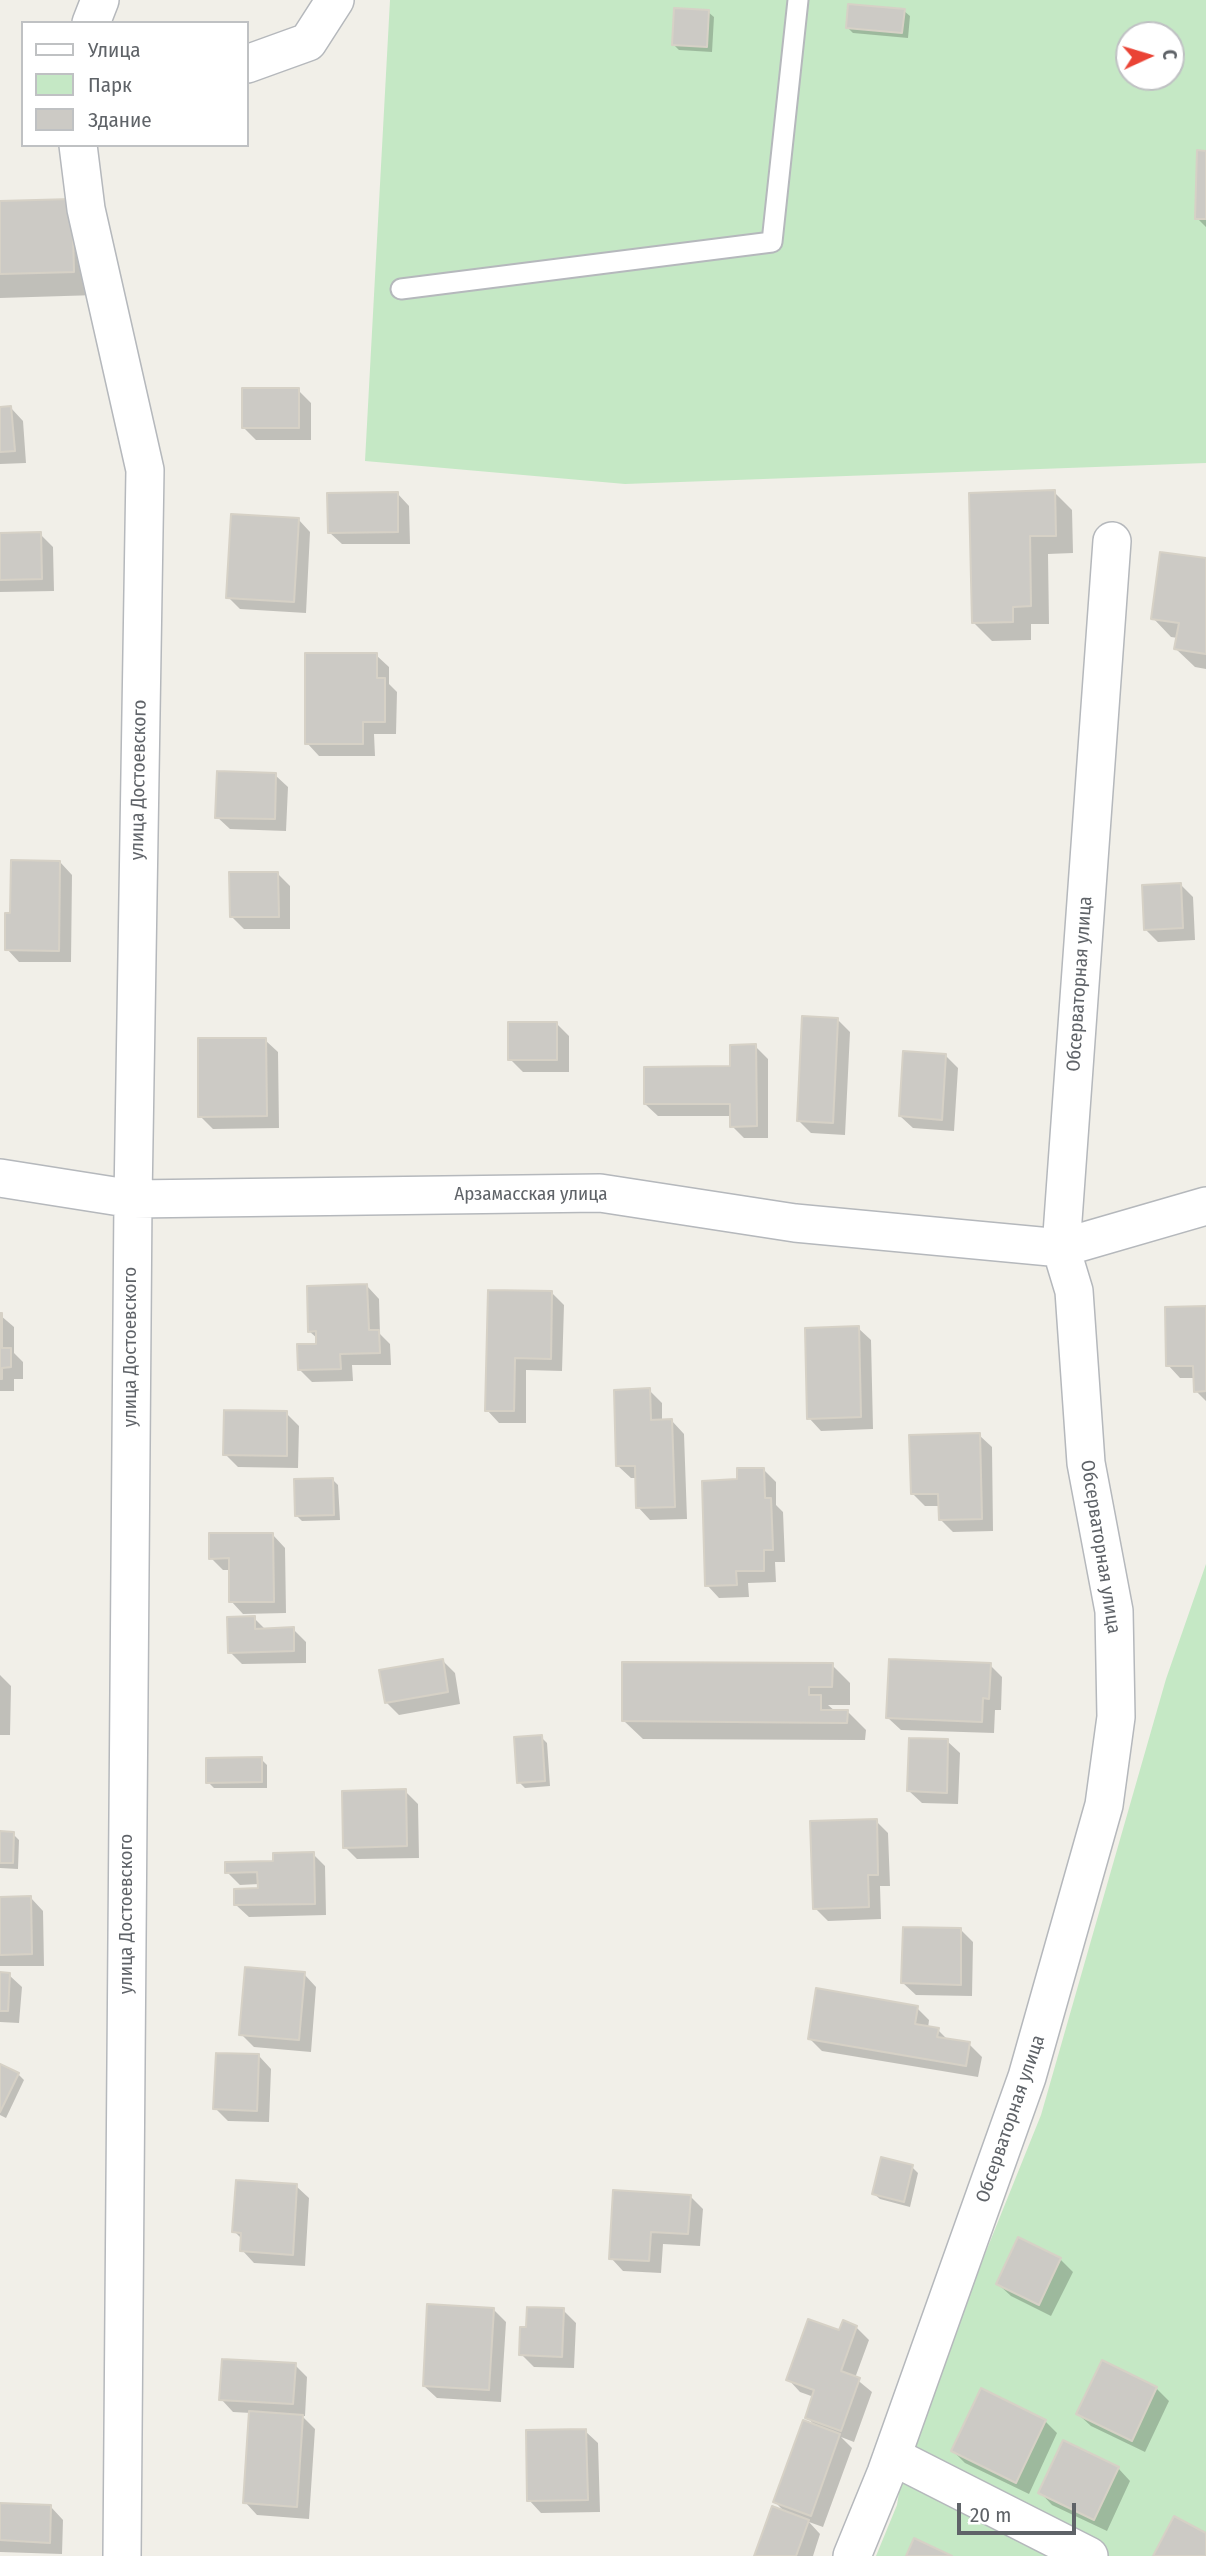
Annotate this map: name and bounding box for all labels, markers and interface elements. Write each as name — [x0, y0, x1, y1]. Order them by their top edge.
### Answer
legend — [21, 21, 248, 147]
north arrow — [1115, 21, 1185, 91]
text: Улица — [88, 37, 141, 63]
text: С — [1158, 49, 1181, 60]
text: Парк — [88, 72, 132, 98]
text: Здание — [88, 107, 152, 133]
street label: улица Достоевского — [126, 700, 152, 860]
street label: Обсерваторная улица — [1063, 896, 1097, 1072]
street label: Арзамасская улица — [454, 1184, 608, 1206]
street label: улица Достоевского — [120, 1267, 142, 1427]
street label: Обсерваторная улица — [1075, 1458, 1125, 1636]
street label: улица Достоевского — [116, 1834, 138, 1994]
street label: Обсерваторная улица — [972, 2032, 1050, 2206]
scale bar — [961, 2490, 1080, 2534]
text: 20 m — [970, 2502, 1011, 2528]

